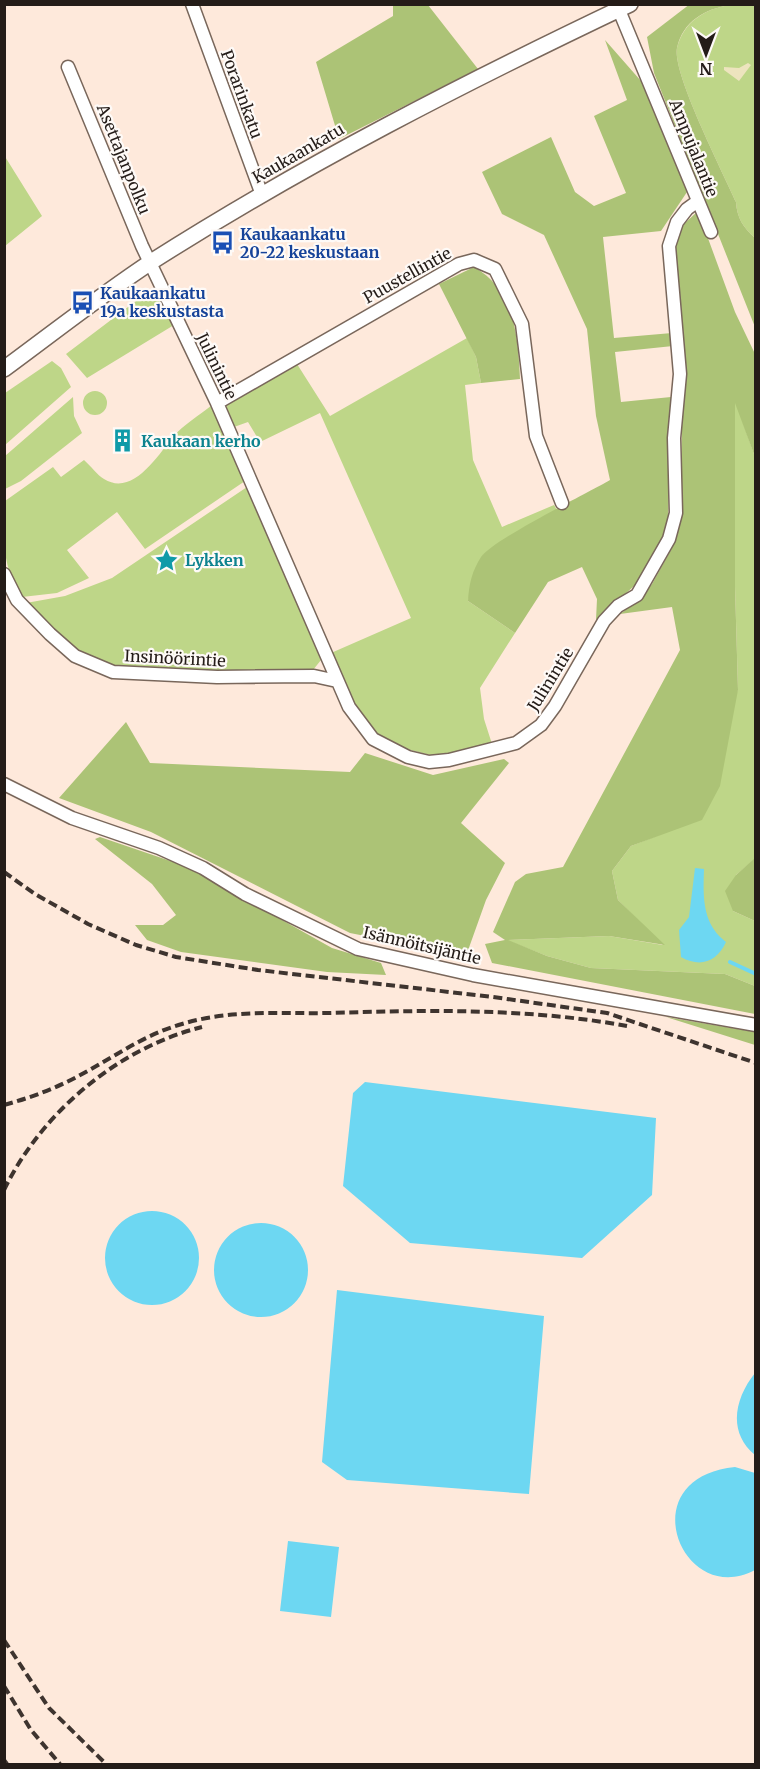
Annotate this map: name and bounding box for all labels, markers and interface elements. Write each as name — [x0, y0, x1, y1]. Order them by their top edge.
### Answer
north arrow — [676, 24, 736, 84]
street label: Porarinkatu — [217, 47, 267, 141]
text: N — [699, 59, 712, 79]
street label: Ampujalantie — [665, 95, 723, 200]
street label: Asettajanpolku — [92, 100, 155, 217]
street label: Kaukaankatu — [249, 119, 347, 187]
place label: Kaukaankatu 20-22 keskustaan — [240, 224, 379, 262]
bus stop icon: Kaukaankatu 20-22 keskustaan — [209, 230, 235, 256]
street label: Puustellintie — [359, 243, 455, 307]
place label: Kaukaankatu 19a keskustasta — [100, 283, 224, 321]
bus stop icon: Kaukaankatu 19a keskustasta — [69, 289, 95, 315]
street label: Julinintie — [192, 329, 242, 403]
building icon: Kaukaan kerho — [110, 428, 136, 454]
place label: Kaukaan kerho — [141, 431, 261, 451]
place icon: Lykken — [154, 547, 180, 573]
place label: Lykken — [185, 550, 244, 570]
street label: Julinintie — [522, 643, 577, 715]
street label: Insinöörintie — [124, 645, 226, 671]
street label: Isännöitsijäntie — [361, 922, 483, 968]

